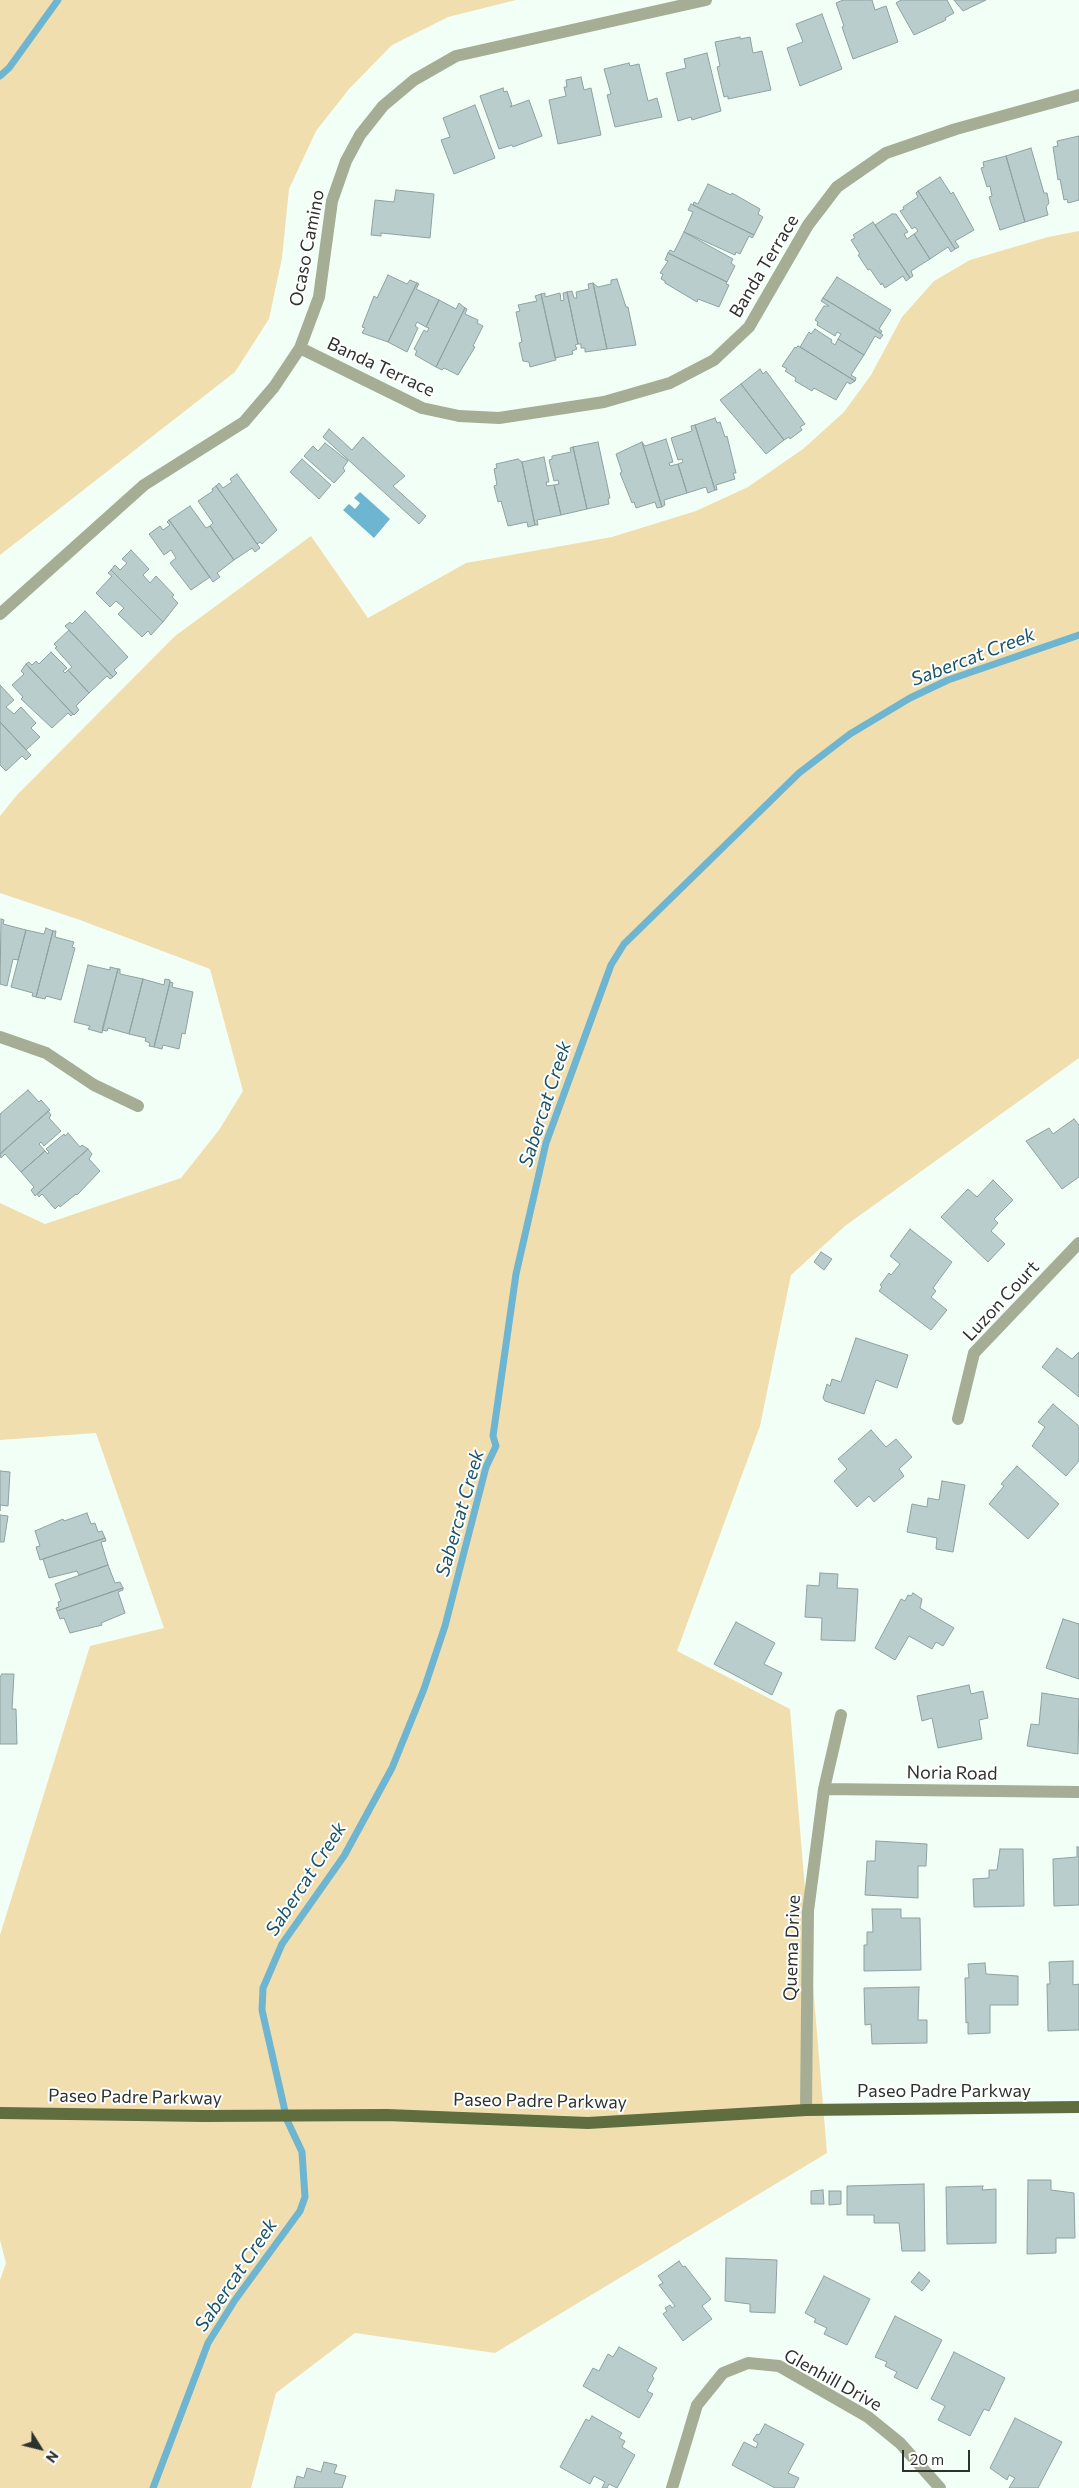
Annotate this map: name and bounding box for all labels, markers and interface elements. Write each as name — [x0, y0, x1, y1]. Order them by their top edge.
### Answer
street label: Ocaso Camino — [285, 188, 329, 308]
street label: Banda Terrace — [725, 211, 803, 321]
street label: Banda Terrace — [324, 333, 438, 401]
water label: Sabercat Creek — [908, 623, 1038, 691]
water label: Sabercat Creek — [514, 1038, 576, 1170]
street label: Luzon Court — [958, 1257, 1044, 1345]
water label: Sabercat Creek — [431, 1447, 489, 1579]
street label: Noria Road — [906, 1761, 998, 1785]
water label: Sabercat Creek — [261, 1818, 351, 1940]
street label: Quema Drive — [779, 1895, 805, 2001]
street label: Paseo Padre Parkway — [857, 2080, 1031, 2102]
street label: Paseo Padre Parkway — [48, 2085, 222, 2109]
street label: Paseo Padre Parkway — [453, 2089, 627, 2113]
water label: Sabercat Creek — [190, 2214, 282, 2336]
street label: Glenhill Drive — [780, 2344, 886, 2416]
north arrow — [15, 2423, 65, 2473]
scale bar — [904, 2440, 972, 2472]
text: N — [43, 2448, 63, 2466]
text: 20 m — [910, 2450, 944, 2468]

